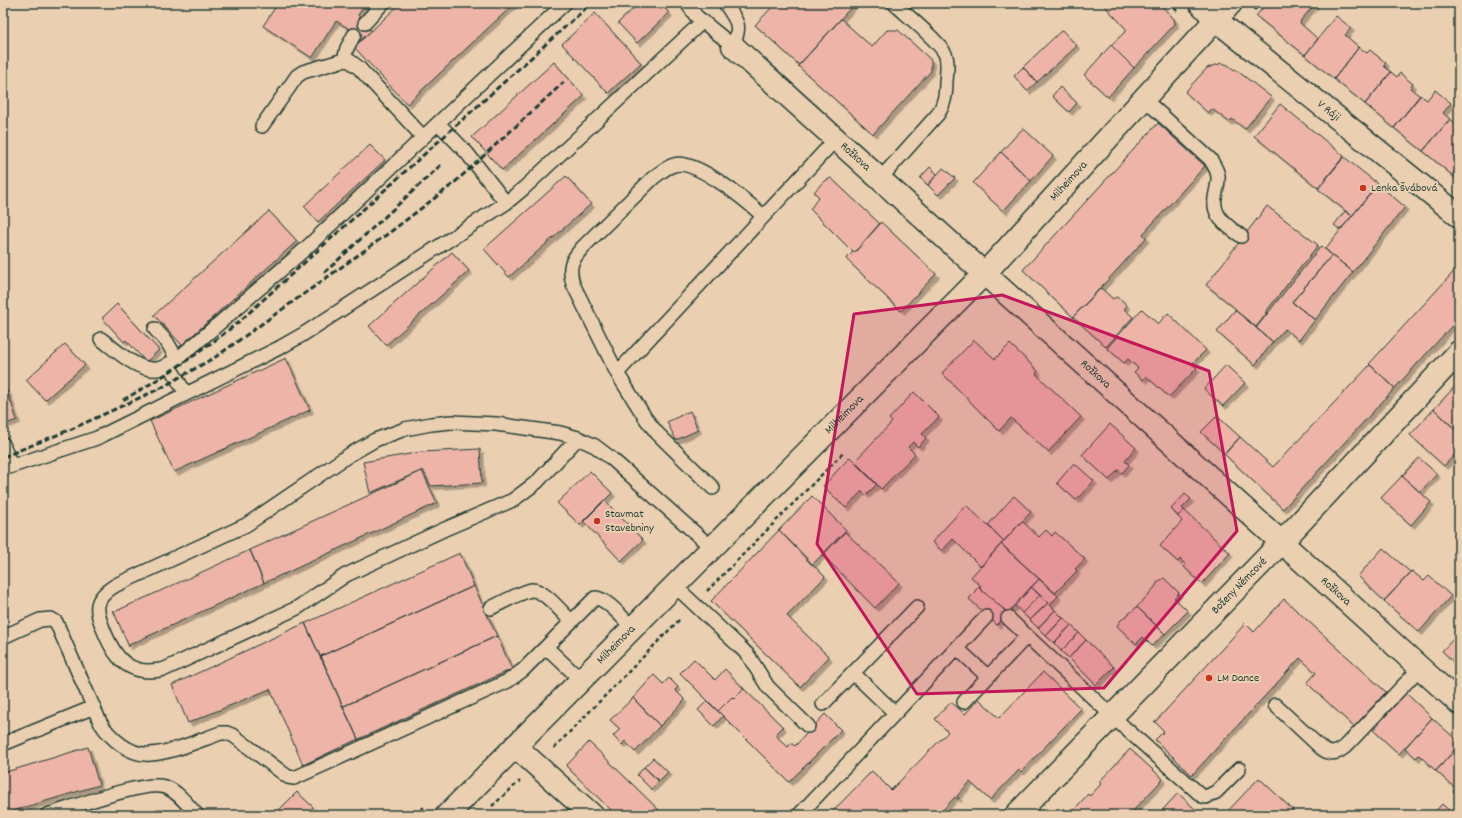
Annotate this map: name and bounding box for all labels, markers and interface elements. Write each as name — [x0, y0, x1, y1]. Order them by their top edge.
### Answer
street label: V Ráji — [1313, 96, 1344, 126]
street label: Rožkova — [836, 138, 875, 175]
street label: Milheimova — [1046, 157, 1092, 205]
place label: Lenka Švábová — [1371, 180, 1437, 197]
marker: Lenka Švábová — [1358, 183, 1368, 193]
street label: Rožkova — [1076, 356, 1115, 393]
street label: Milheimova — [821, 391, 868, 438]
place label: Stavmat Stavebniny — [605, 506, 655, 537]
marker: Stavmat Stavebniny — [592, 516, 602, 526]
street label: Boženy Němcové — [1208, 554, 1271, 618]
street label: Rožkova — [1317, 573, 1355, 610]
street label: Milheimova — [593, 621, 640, 668]
place label: LM Dance — [1217, 670, 1259, 687]
marker: LM Dance — [1204, 673, 1214, 683]

